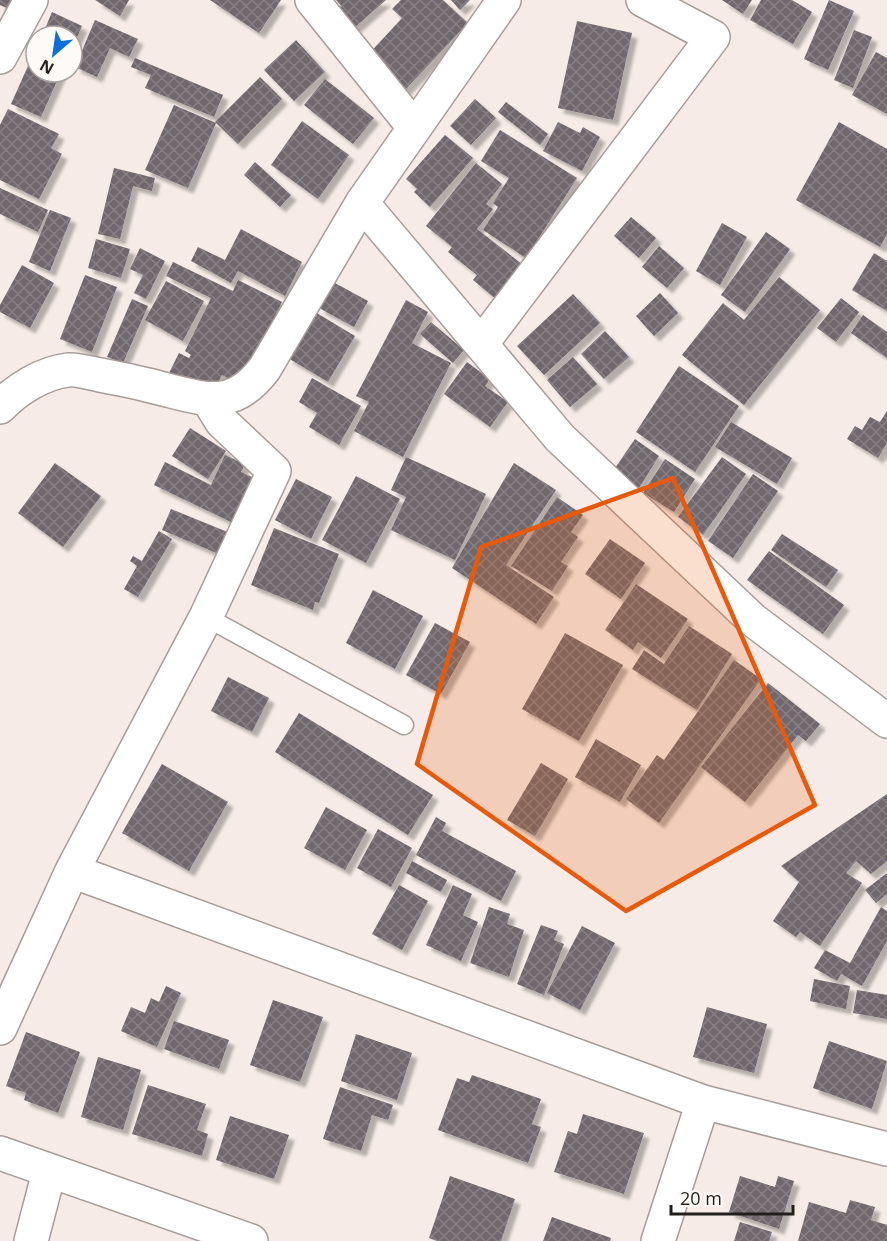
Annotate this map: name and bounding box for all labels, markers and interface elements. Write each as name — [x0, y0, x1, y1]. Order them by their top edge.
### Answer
north arrow — [24, 24, 84, 84]
text: N — [36, 54, 58, 80]
scale bar — [671, 1178, 792, 1216]
text: 20 m — [680, 1186, 722, 1210]

